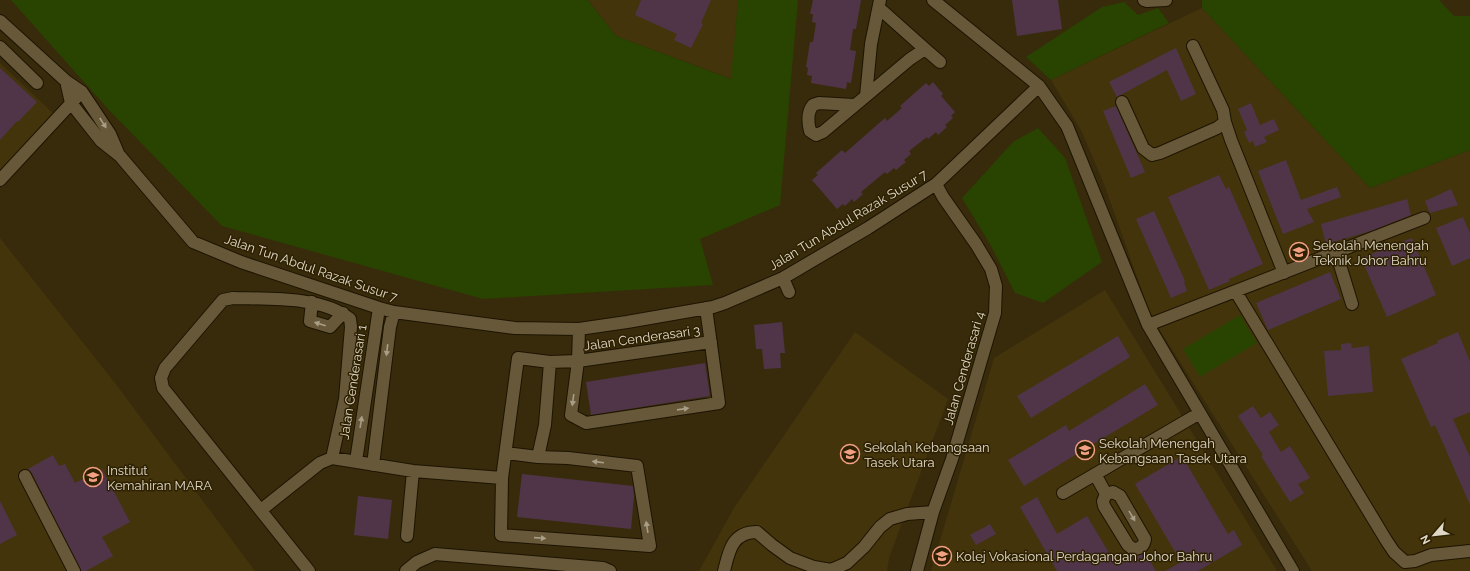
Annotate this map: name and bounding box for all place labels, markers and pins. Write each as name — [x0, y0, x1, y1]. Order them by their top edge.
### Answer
place label: Sekolah Menengah Teknik Johor Bahru — [1313, 238, 1429, 268]
school or university icon: Sekolah Menengah Teknik Johor Bahru — [1288, 241, 1310, 263]
place label: Sekolah Menengah Kebangsaan Tasek Utara — [1099, 436, 1247, 466]
school or university icon: Sekolah Menengah Kebangsaan Tasek Utara — [1074, 439, 1096, 461]
place label: Sekolah Kebangsaan Tasek Utara — [864, 440, 990, 470]
school or university icon: Sekolah Kebangsaan Tasek Utara — [839, 443, 861, 465]
place label: Institut Kemahiran MARA — [107, 463, 212, 493]
school or university icon: Institut Kemahiran MARA — [82, 466, 104, 488]
school or university icon: Kolej Vokasional Perdagangan Johor Bahru — [931, 545, 953, 567]
place label: Kolej Vokasional Perdagangan Johor Bahru — [956, 549, 1212, 564]

